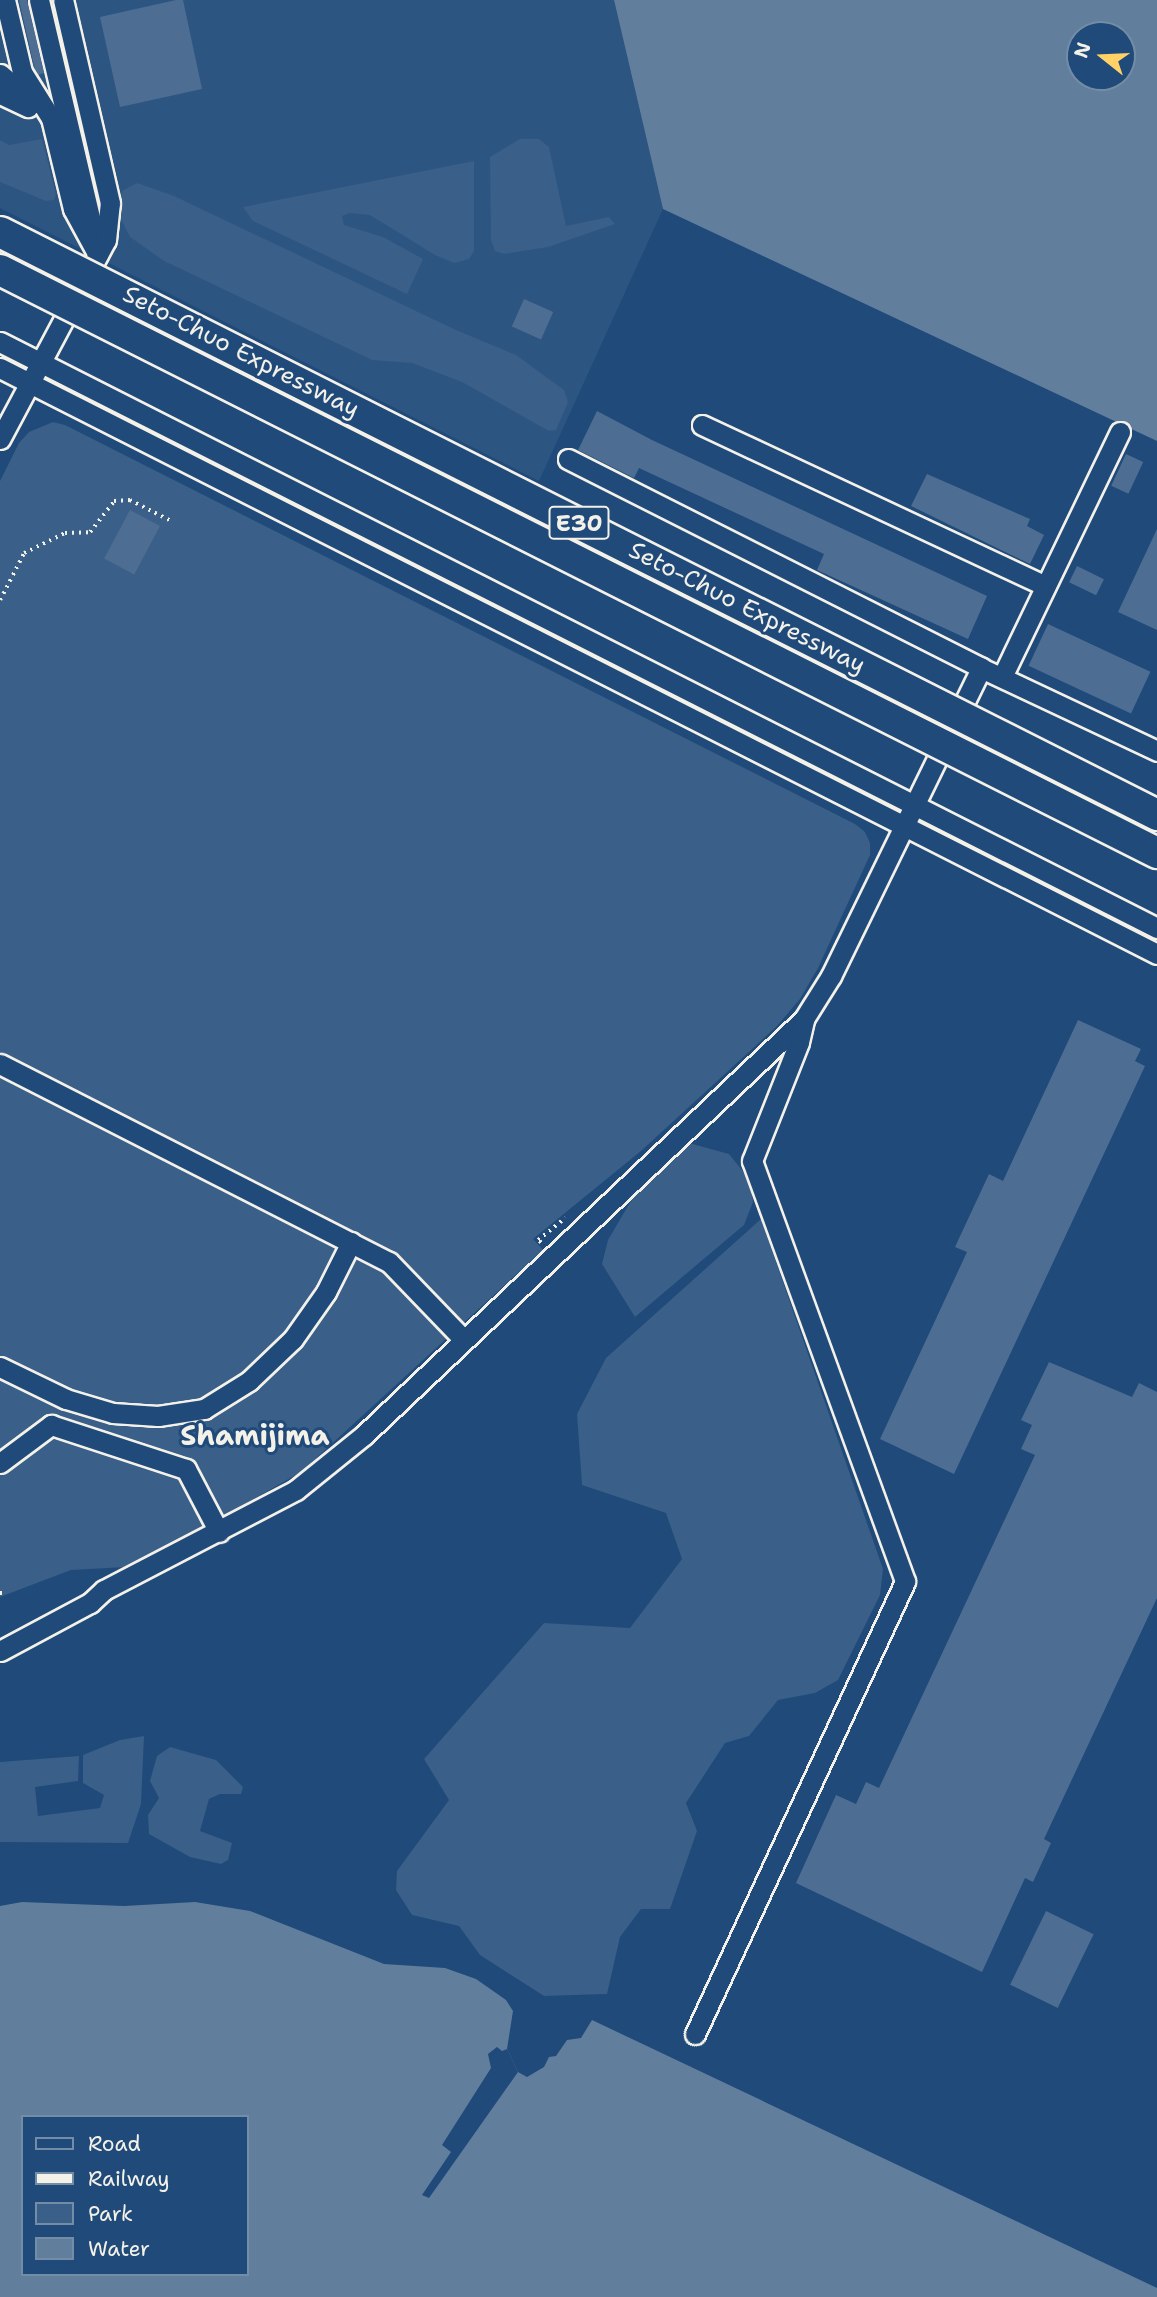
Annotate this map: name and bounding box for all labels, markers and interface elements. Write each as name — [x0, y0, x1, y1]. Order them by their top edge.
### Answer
north arrow — [1066, 21, 1136, 91]
text: N — [1068, 39, 1097, 61]
street label: Seto-Chuo Expressway — [118, 280, 364, 424]
road number: E30 — [548, 503, 610, 542]
street label: Seto-Chuo Expressway — [624, 536, 870, 680]
district label: Shamijima — [180, 1418, 330, 1452]
legend — [21, 2115, 248, 2276]
text: Road — [88, 2130, 141, 2158]
text: Railway — [88, 2165, 170, 2193]
text: Park — [88, 2200, 133, 2228]
text: Water — [88, 2235, 150, 2263]

